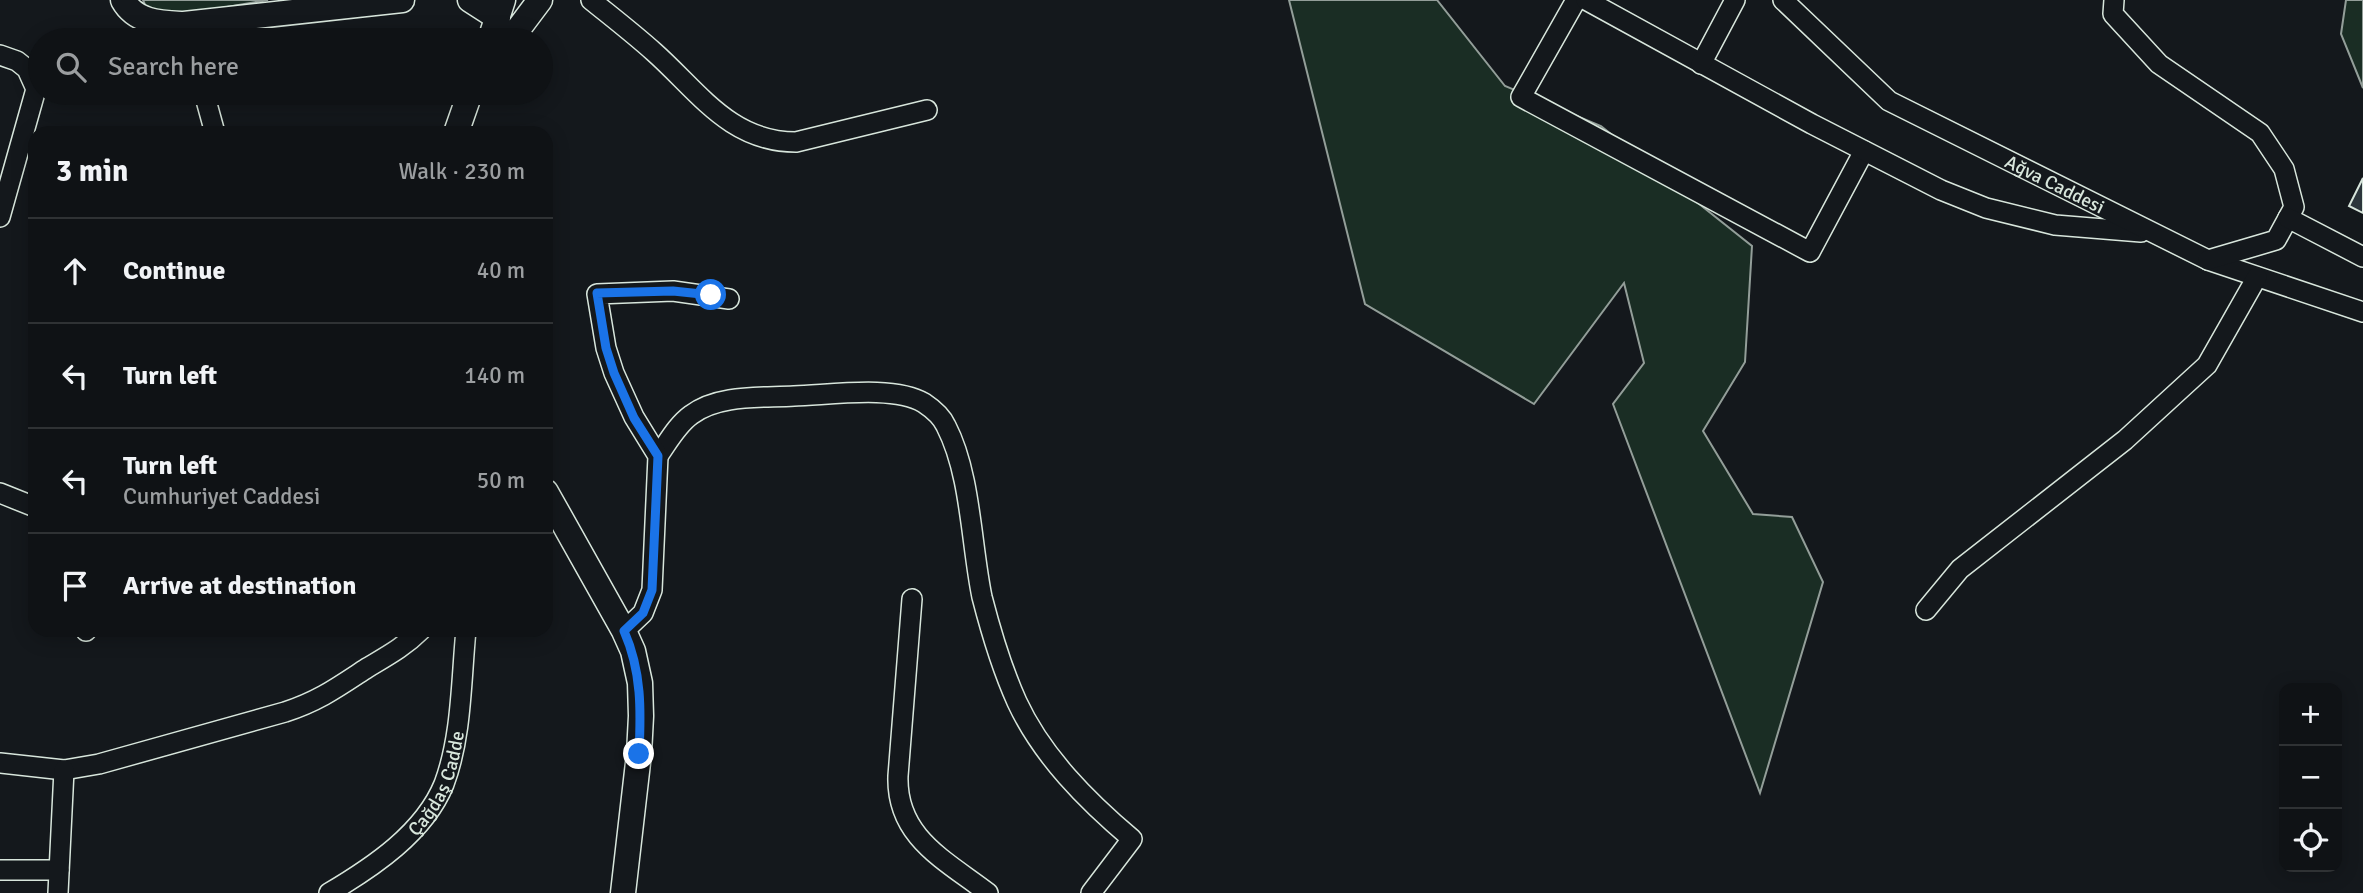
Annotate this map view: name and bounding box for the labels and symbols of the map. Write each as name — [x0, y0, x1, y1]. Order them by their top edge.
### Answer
street label: Ağva Caddesi — [2001, 150, 2108, 220]
route start — [695, 279, 726, 310]
street label: Çağdaş Cadde — [403, 729, 470, 841]
route end — [623, 738, 654, 769]

